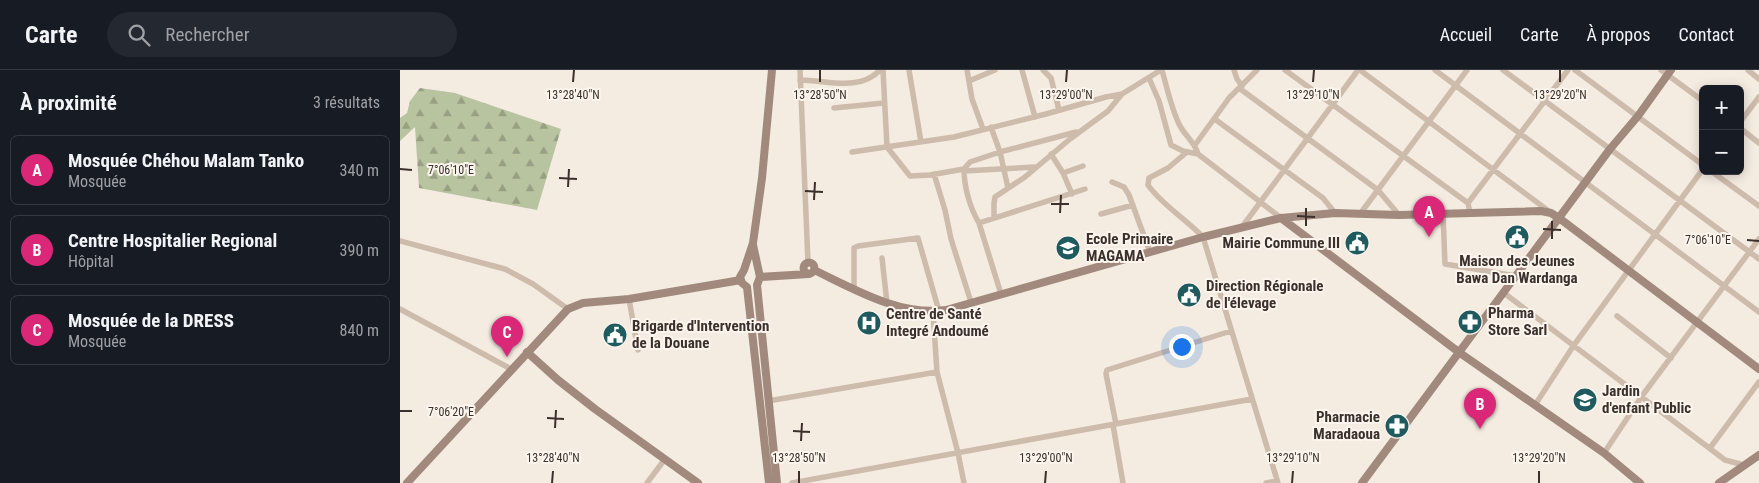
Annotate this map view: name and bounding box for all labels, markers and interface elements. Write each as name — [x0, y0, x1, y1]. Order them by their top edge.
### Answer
search box — [107, 12, 457, 57]
text: Carte — [25, 21, 77, 49]
icon: search — [125, 21, 153, 49]
text: Rechercher — [165, 23, 249, 46]
text: Accueil — [1440, 24, 1492, 45]
text: Carte — [1520, 24, 1559, 45]
text: À propos — [1587, 24, 1650, 45]
text: Contact — [1678, 24, 1734, 45]
map controls — [1699, 85, 1744, 175]
button: + — [1699, 85, 1744, 130]
text: 13°28'40"N — [546, 88, 600, 102]
text: 13°28'50"N — [793, 88, 847, 102]
text: 13°29'00"N — [1039, 88, 1093, 102]
text: 13°29'10"N — [1286, 88, 1340, 102]
text: 13°29'20"N — [1533, 88, 1587, 102]
text: À proximité — [20, 91, 117, 115]
text: 3 résultats — [313, 93, 380, 112]
button: − — [1699, 130, 1744, 175]
text: Mosquée Chéhou Malam Tanko — [68, 149, 304, 172]
text: A — [32, 161, 42, 180]
text: 340 m — [340, 161, 379, 180]
text: 7°06'10"E — [428, 163, 474, 177]
text: Mosquée — [68, 172, 126, 191]
pin: A — [1413, 196, 1445, 237]
public building icon: Maison des Jeunes Bawa Dan Wardanga — [1504, 224, 1530, 250]
text: Centre Hospitalier Regional — [68, 229, 277, 252]
place label: Ecole Primaire MAGAMA — [1086, 230, 1173, 265]
public building icon: Mairie Commune III — [1344, 230, 1370, 256]
text: 7°06'10"E — [1685, 233, 1731, 247]
place label: Mairie Commune III — [1223, 234, 1340, 252]
school or university icon: Ecole Primaire MAGAMA — [1055, 235, 1081, 261]
text: B — [33, 241, 41, 260]
text: 390 m — [340, 241, 379, 260]
text: Hôpital — [68, 252, 114, 271]
place label: Maison des Jeunes Bawa Dan Wardanga — [1456, 252, 1578, 287]
place label: Direction Régionale de l'élevage — [1206, 277, 1324, 312]
public building icon: Direction Régionale de l'élevage — [1176, 282, 1202, 308]
place label: Pharma Store Sarl — [1488, 304, 1547, 339]
place label: Centre de Santé Integré Andoumé — [886, 305, 989, 340]
text: Mosquée de la DRESS — [68, 309, 234, 332]
pharmacy icon: Pharma Store Sarl — [1457, 309, 1483, 335]
hospital icon: Centre de Santé Integré Andoumé — [856, 310, 882, 336]
pin: C — [491, 316, 523, 357]
place label: Brigarde d'Intervention de la Douane — [632, 317, 769, 352]
text: C — [32, 321, 42, 340]
text: 840 m — [340, 321, 379, 340]
public building icon: Brigarde d'Intervention de la Douane — [602, 322, 628, 348]
text: Mosquée — [68, 332, 126, 351]
your location — [1169, 334, 1195, 360]
place label: Jardin d'enfant Public — [1602, 382, 1691, 417]
school or university icon: Jardin d'enfant Public — [1572, 387, 1598, 413]
pin: B — [1464, 388, 1496, 429]
text: 7°06'20"E — [428, 405, 474, 419]
place label: Pharmacie Maradaoua — [1313, 408, 1380, 443]
pharmacy icon: Pharmacie Maradaoua — [1384, 413, 1410, 439]
text: 13°28'40"N — [526, 451, 580, 465]
text: 13°28'50"N — [772, 451, 826, 465]
text: 13°29'00"N — [1019, 451, 1073, 465]
text: 13°29'10"N — [1266, 451, 1320, 465]
text: 13°29'20"N — [1512, 451, 1566, 465]

